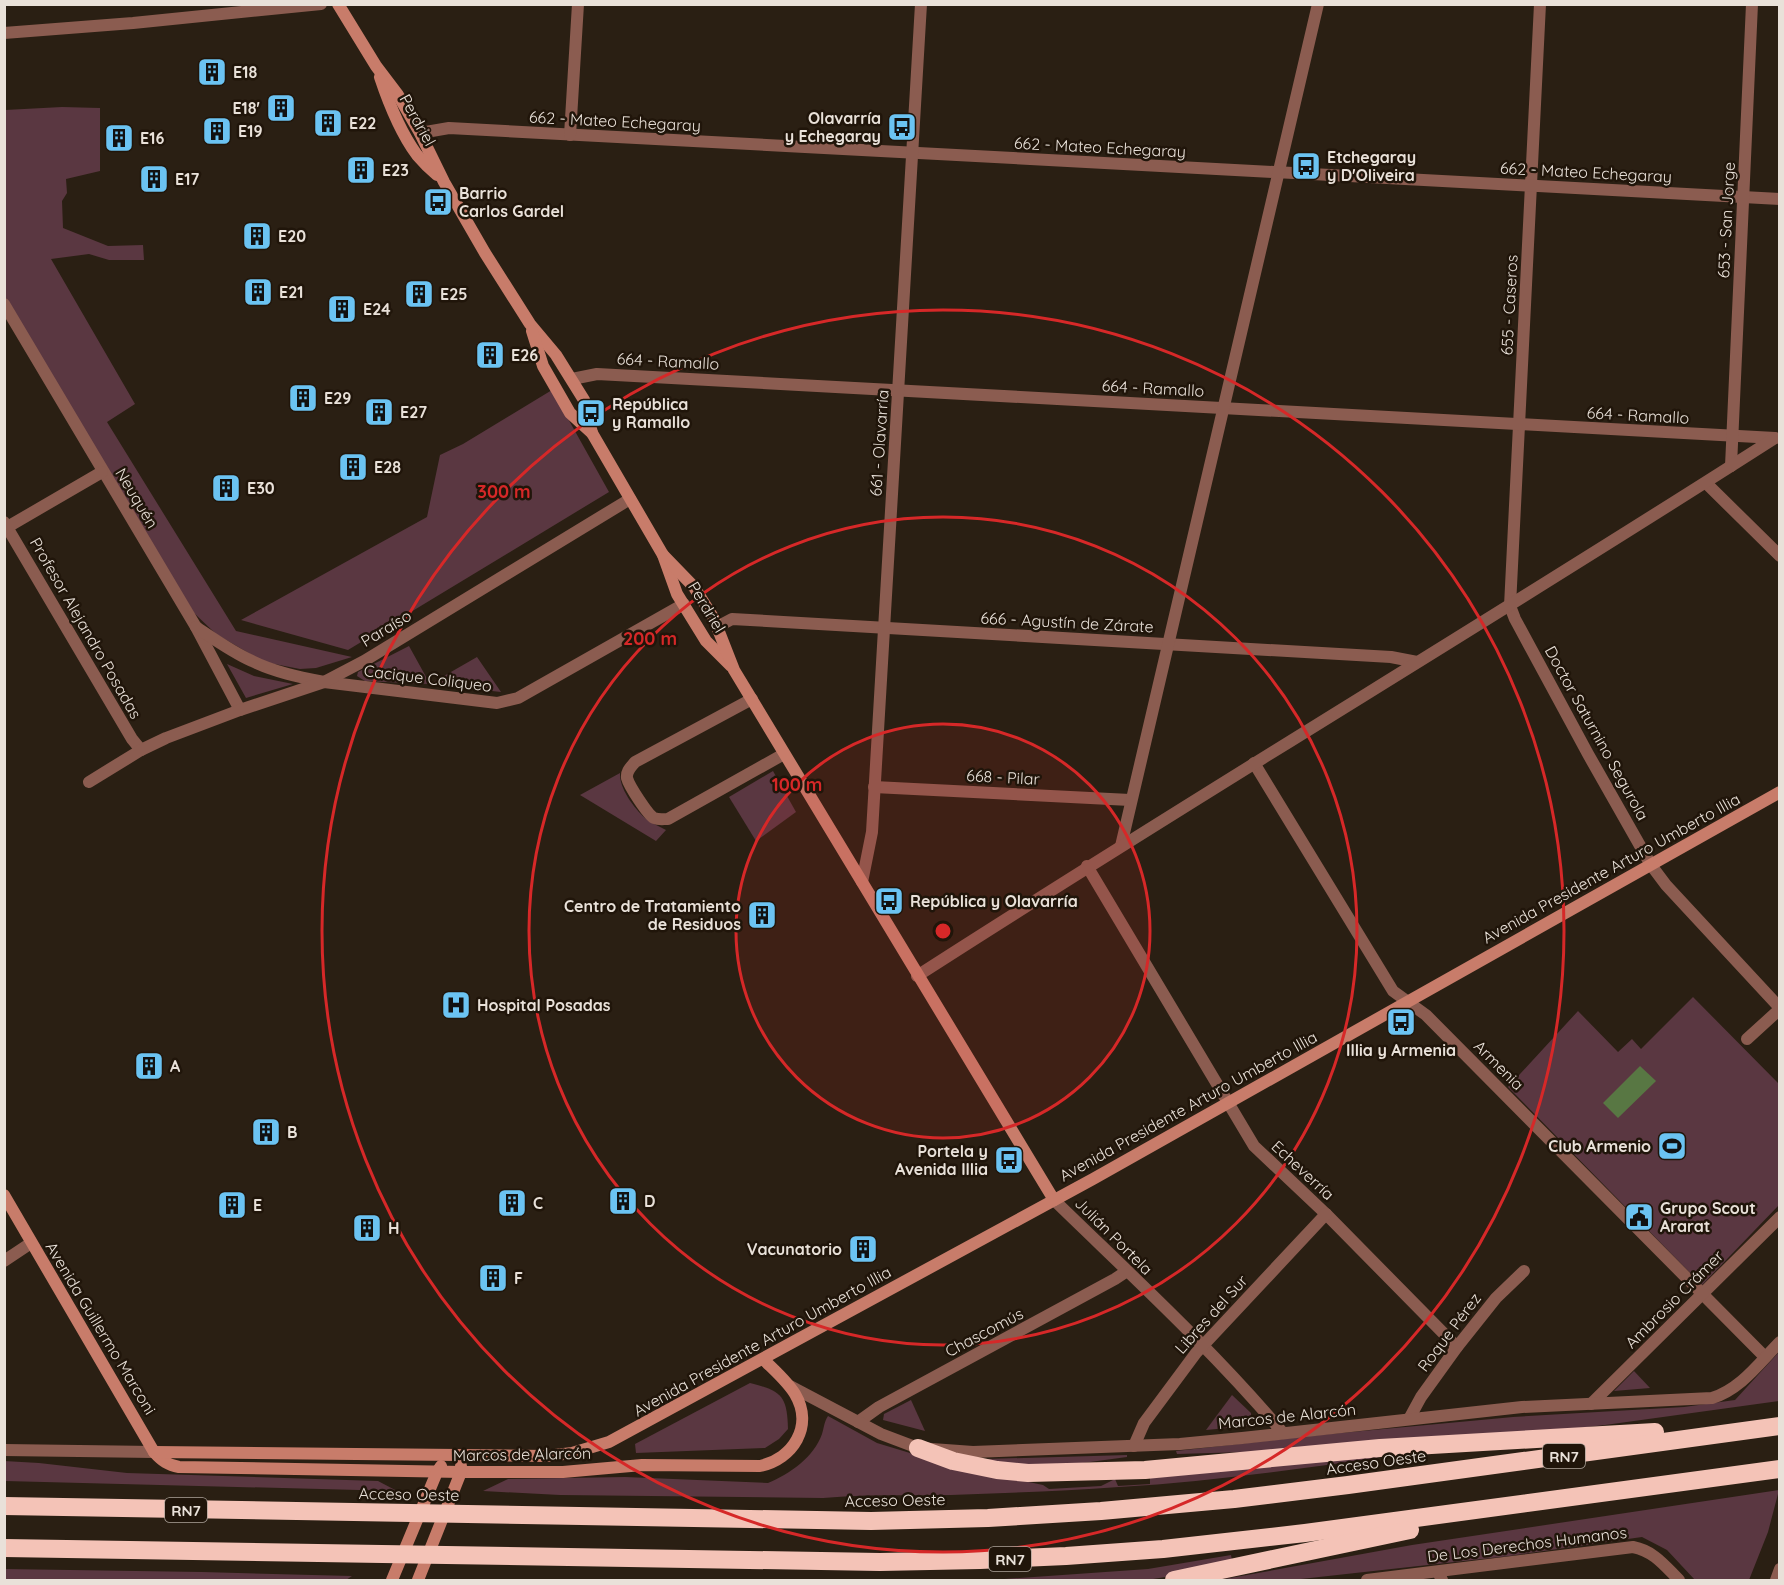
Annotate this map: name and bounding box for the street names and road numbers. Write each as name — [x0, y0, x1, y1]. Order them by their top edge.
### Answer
street label: Perdriel — [396, 91, 440, 149]
street label: 662 - Mateo Echegaray — [529, 107, 701, 135]
street label: 662 - Mateo Echegaray — [1014, 133, 1186, 161]
street label: 662 - Mateo Echegaray — [1500, 158, 1672, 186]
street label: 653 - San Jorge — [1713, 161, 1739, 279]
street label: 655 - Caseros — [1496, 254, 1522, 356]
street label: 664 - Ramallo — [616, 348, 720, 374]
street label: 664 - Ramallo — [1101, 375, 1205, 401]
street label: 661 - Olavarría — [865, 389, 893, 497]
street label: 664 - Ramallo — [1586, 402, 1690, 428]
street label: Neuquén — [111, 464, 163, 532]
street label: Profesor Alejandro Posadas — [26, 534, 146, 722]
street label: Perdriel — [684, 578, 730, 636]
street label: Paraíso — [357, 605, 415, 651]
street label: 666 - Agustín de Zárate — [980, 607, 1154, 637]
street label: Doctor Saturnino Segurola — [1541, 642, 1653, 824]
street label: Cacique Coliqueo — [363, 660, 493, 696]
street label: 668 - Pilar — [966, 765, 1040, 789]
street label: Avenida Presidente Arturo Umberto Illia — [1479, 789, 1743, 947]
street label: Avenida Presidente Arturo Umberto Illia — [1056, 1027, 1320, 1185]
street label: Armenia — [1470, 1036, 1528, 1094]
street label: Echeverría — [1268, 1136, 1338, 1204]
street label: Julián Portela — [1071, 1193, 1157, 1279]
street label: Avenida Guillermo Marconi — [41, 1238, 161, 1418]
street label: Ambrosio Crámer — [1621, 1246, 1727, 1352]
street label: Avenida Presidente Arturo Umberto Illia — [630, 1262, 894, 1420]
street label: Libres del Sur — [1170, 1270, 1252, 1358]
street label: Roque Pérez — [1413, 1289, 1485, 1375]
street label: Chascomús — [941, 1303, 1027, 1361]
street label: Marcos de Alarcón — [1217, 1399, 1357, 1433]
street label: Marcos de Alarcón — [453, 1443, 591, 1465]
road number: RN7 — [1543, 1444, 1585, 1468]
street label: Acceso Oeste — [1325, 1445, 1427, 1479]
street label: Acceso Oeste — [358, 1483, 460, 1505]
street label: Acceso Oeste — [844, 1489, 946, 1511]
road number: RN7 — [165, 1498, 207, 1522]
street label: De Los Derechos Humanos — [1426, 1522, 1628, 1566]
road number: RN7 — [989, 1547, 1031, 1571]

